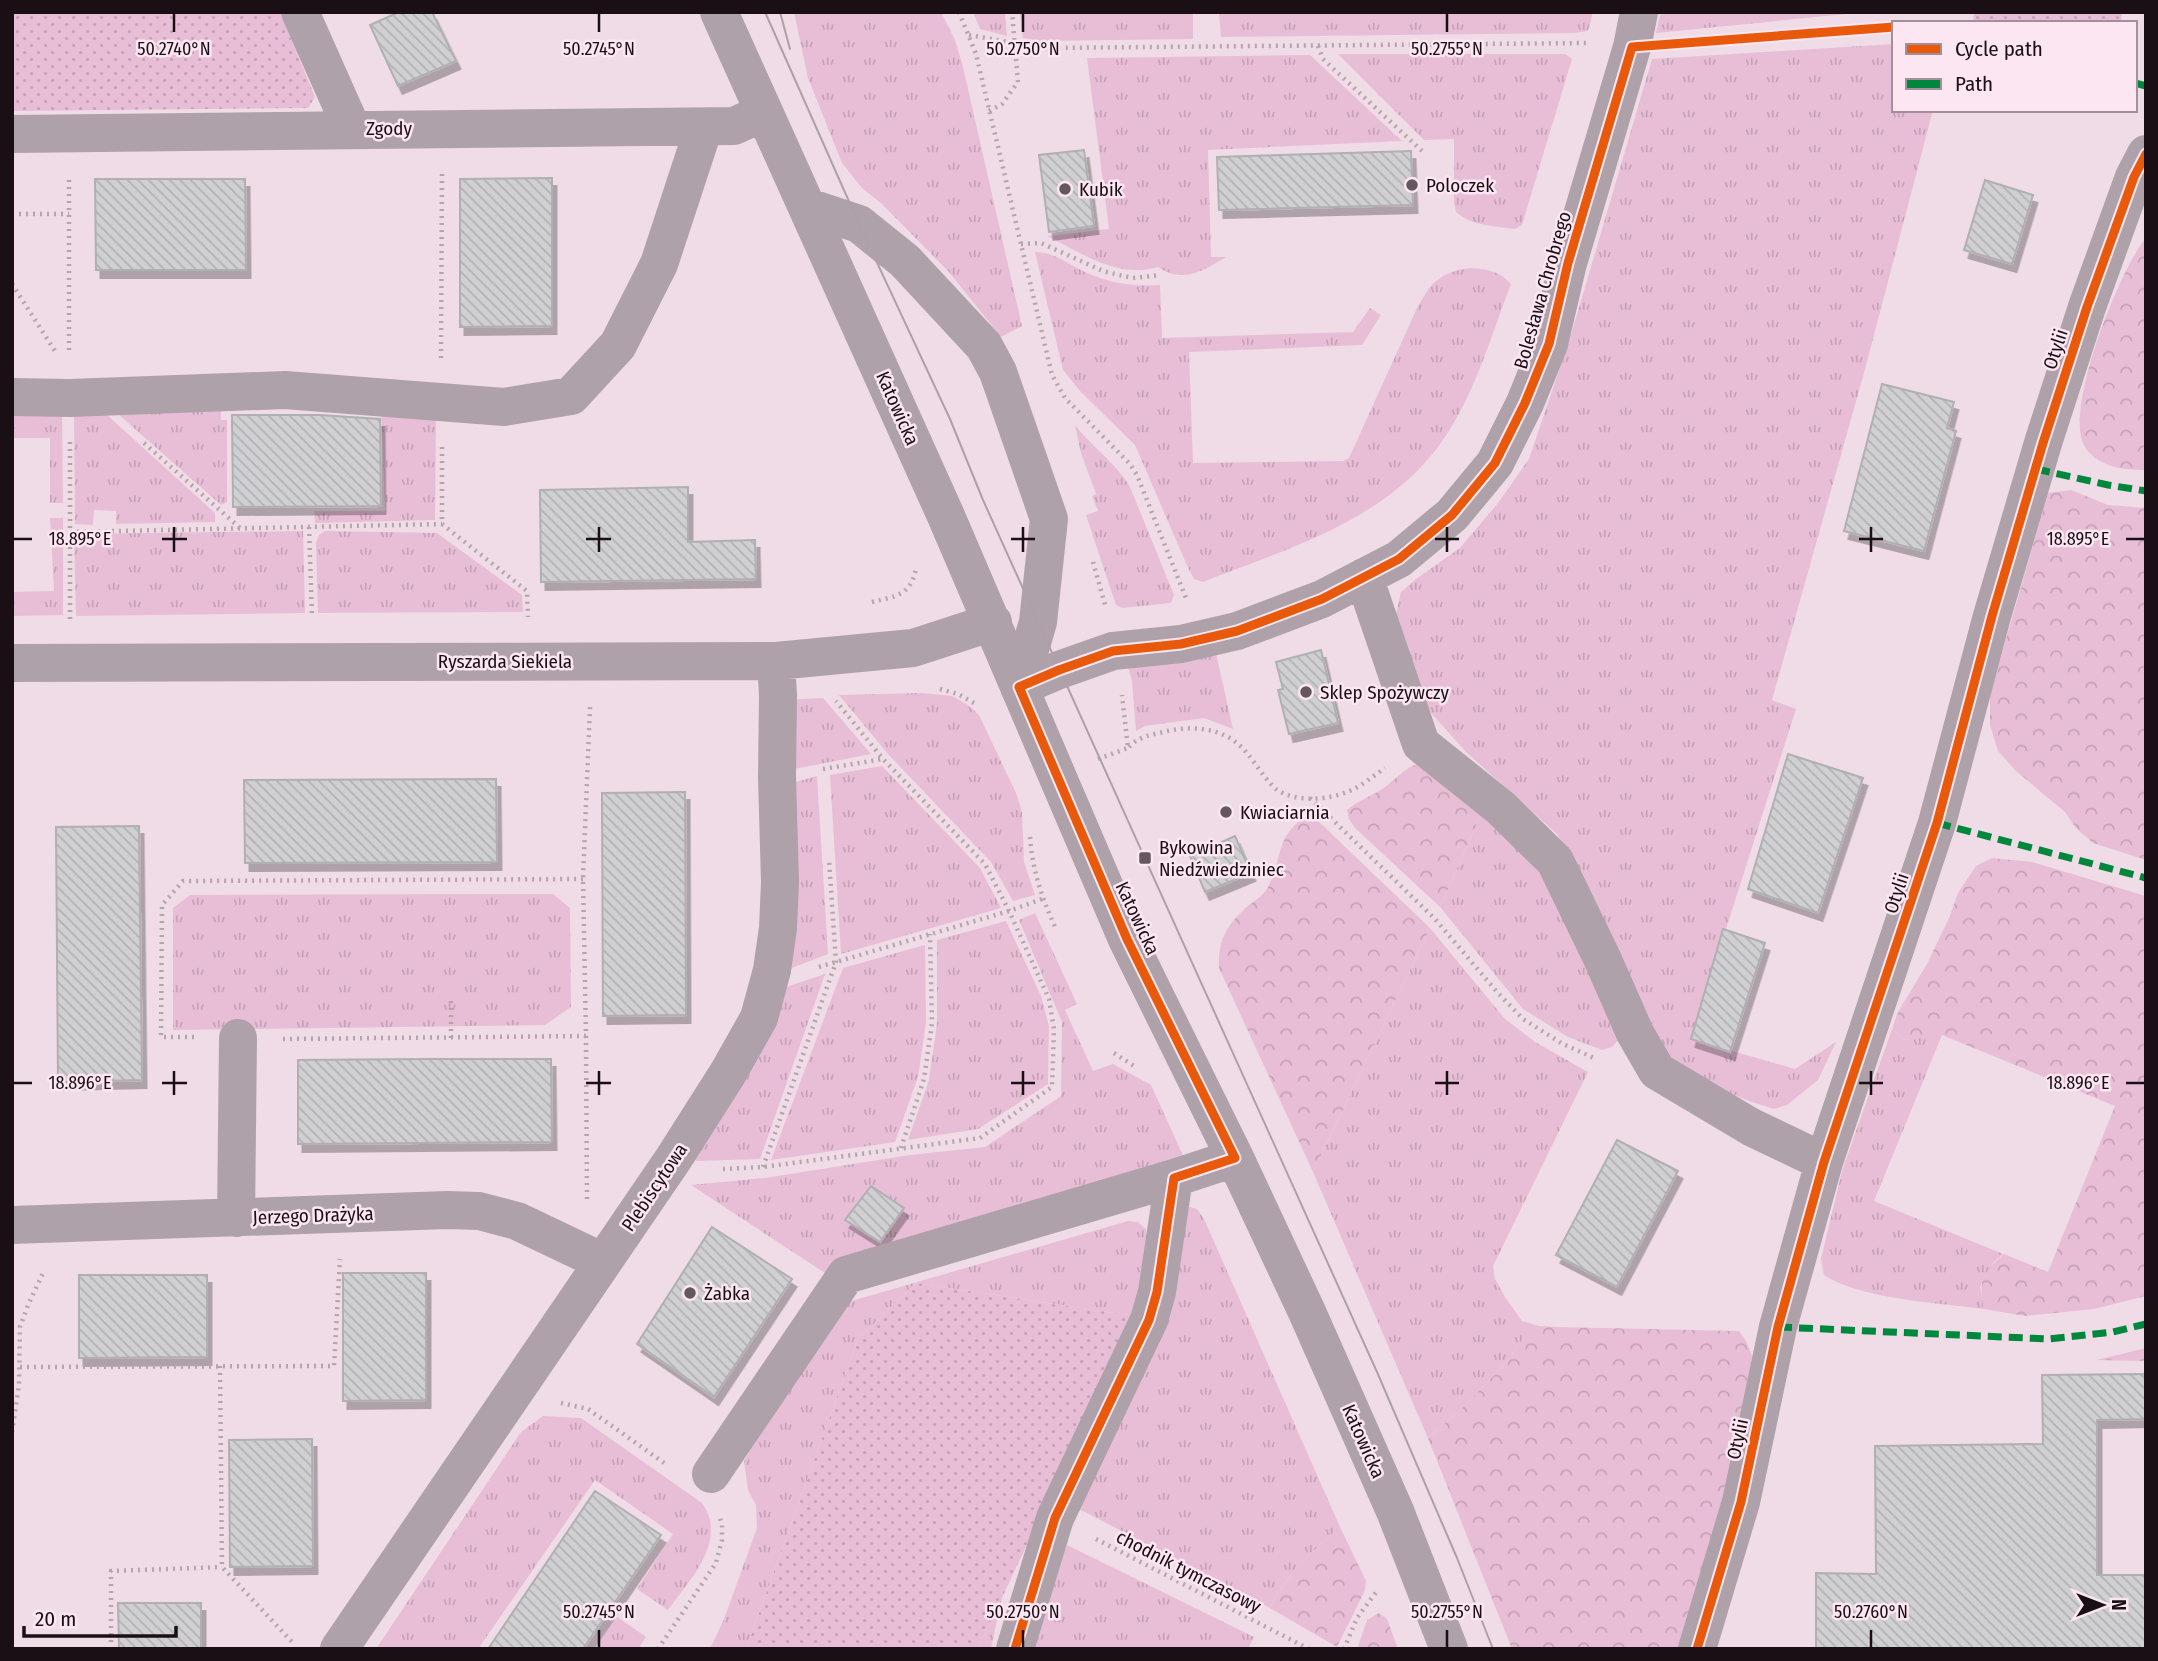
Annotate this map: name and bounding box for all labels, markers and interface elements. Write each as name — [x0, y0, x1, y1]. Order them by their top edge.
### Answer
legend — [1892, 21, 2137, 112]
text: Cycle path — [1955, 36, 2043, 62]
text: 50.2740°N — [137, 38, 211, 60]
text: 50.2745°N — [563, 38, 635, 60]
text: 50.2750°N — [986, 38, 1060, 60]
text: 50.2755°N — [1411, 38, 1483, 60]
text: Path — [1955, 71, 1993, 97]
street label: Zgody — [366, 117, 412, 140]
place label: Poloczek — [1426, 174, 1494, 197]
marker: Poloczek — [1404, 177, 1420, 193]
place label: Kubik — [1079, 178, 1123, 201]
marker: Kubik — [1057, 181, 1073, 197]
street label: Bolesława Chrobrego — [1509, 209, 1576, 372]
street label: Otylii — [2038, 326, 2073, 372]
street label: Katowicka — [871, 368, 924, 449]
text: 18.895°E — [49, 528, 111, 550]
text: 18.895°E — [2047, 528, 2109, 550]
street label: Ryszarda Siekiela — [438, 650, 572, 673]
place label: Sklep Spożywczy — [1320, 681, 1450, 704]
marker: Sklep Spożywczy — [1298, 684, 1314, 700]
place label: Kwiaciarnia — [1240, 801, 1330, 824]
marker: Kwiaciarnia — [1218, 804, 1234, 820]
place label: Bykowina Niedźwiedziniec — [1159, 836, 1284, 881]
marker: Bykowina Niedźwiedziniec — [1137, 850, 1153, 866]
street label: Otylii — [1879, 870, 1914, 916]
street label: Katowicka — [1111, 878, 1165, 959]
text: 18.896°E — [49, 1072, 111, 1094]
text: 18.896°E — [2047, 1072, 2109, 1094]
street label: Plebiscytowa — [617, 1139, 692, 1236]
street label: Jerzego Drażyka — [252, 1202, 374, 1229]
place label: Żabka — [704, 1282, 750, 1305]
marker: Żabka — [682, 1285, 698, 1301]
street label: Katowicka — [1337, 1401, 1390, 1482]
street label: Otylii — [1722, 1417, 1753, 1462]
street label: chodnik tymczasowy — [1113, 1525, 1265, 1618]
north arrow — [2067, 1570, 2137, 1640]
scale bar — [24, 1594, 177, 1638]
text: N — [2107, 1599, 2130, 1611]
text: 50.2745°N — [563, 1601, 635, 1623]
text: 50.2750°N — [986, 1601, 1060, 1623]
text: 50.2755°N — [1411, 1601, 1483, 1623]
text: 50.2760°N — [1834, 1601, 1908, 1623]
text: 20 m — [35, 1606, 76, 1632]

